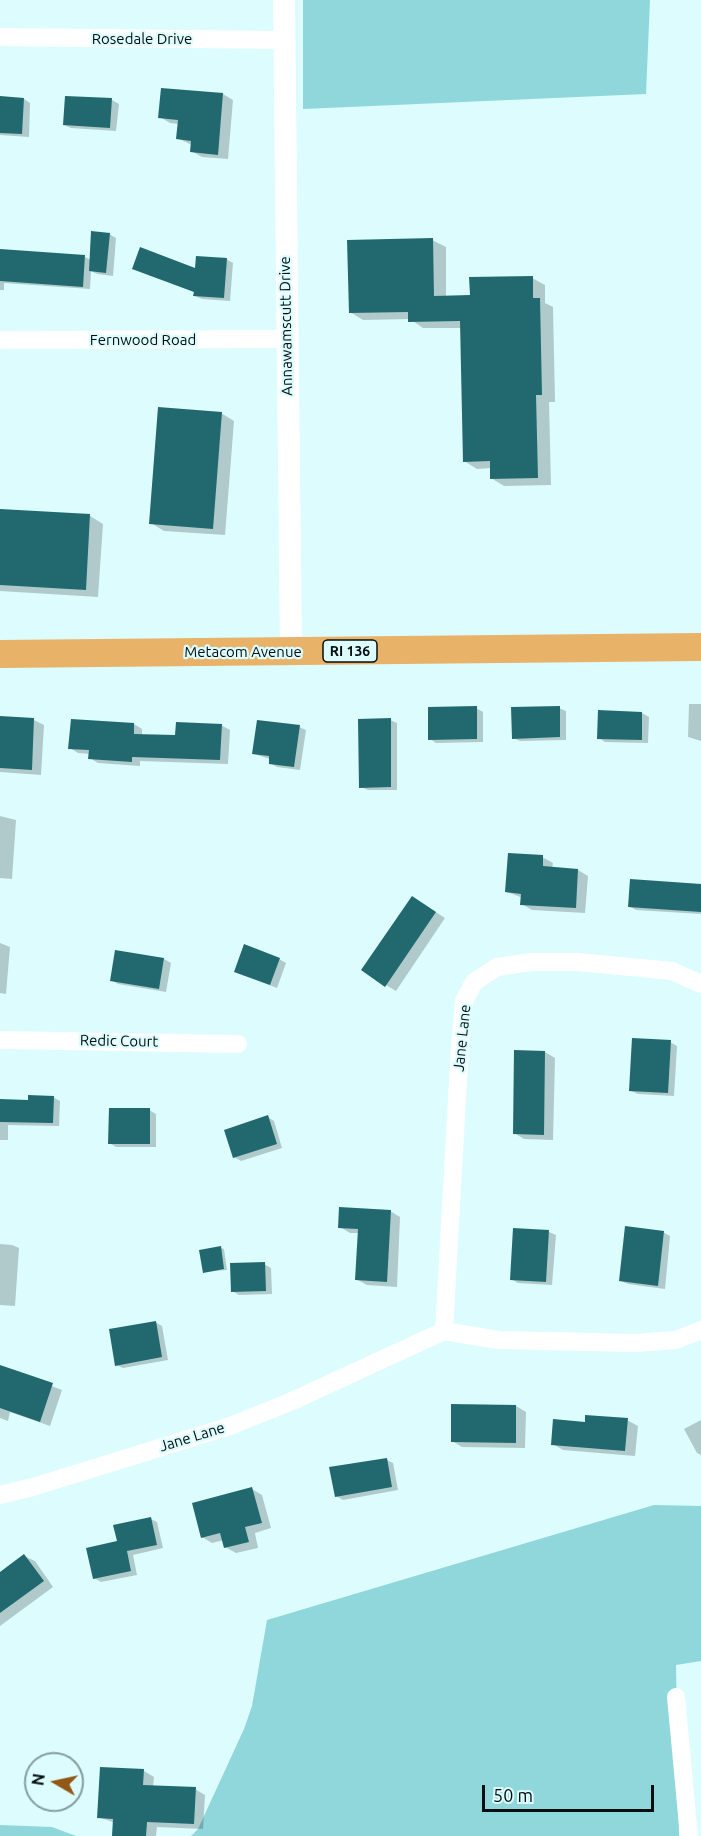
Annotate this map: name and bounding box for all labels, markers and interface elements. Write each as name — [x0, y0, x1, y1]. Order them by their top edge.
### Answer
street label: Rosedale Drive — [92, 30, 192, 48]
street label: Annawamscutt Drive — [276, 256, 296, 396]
street label: Fernwood Road — [90, 331, 196, 349]
road number: RI 136 — [323, 640, 377, 662]
street label: Metacom Avenue — [184, 643, 302, 661]
street label: Jane Lane — [450, 1003, 474, 1073]
street label: Redic Court — [80, 1031, 158, 1051]
street label: Jane Lane — [157, 1419, 227, 1455]
north arrow — [24, 1752, 84, 1812]
text: N — [28, 1772, 48, 1787]
scale bar — [485, 1773, 658, 1811]
text: 50 m — [493, 1785, 533, 1805]

